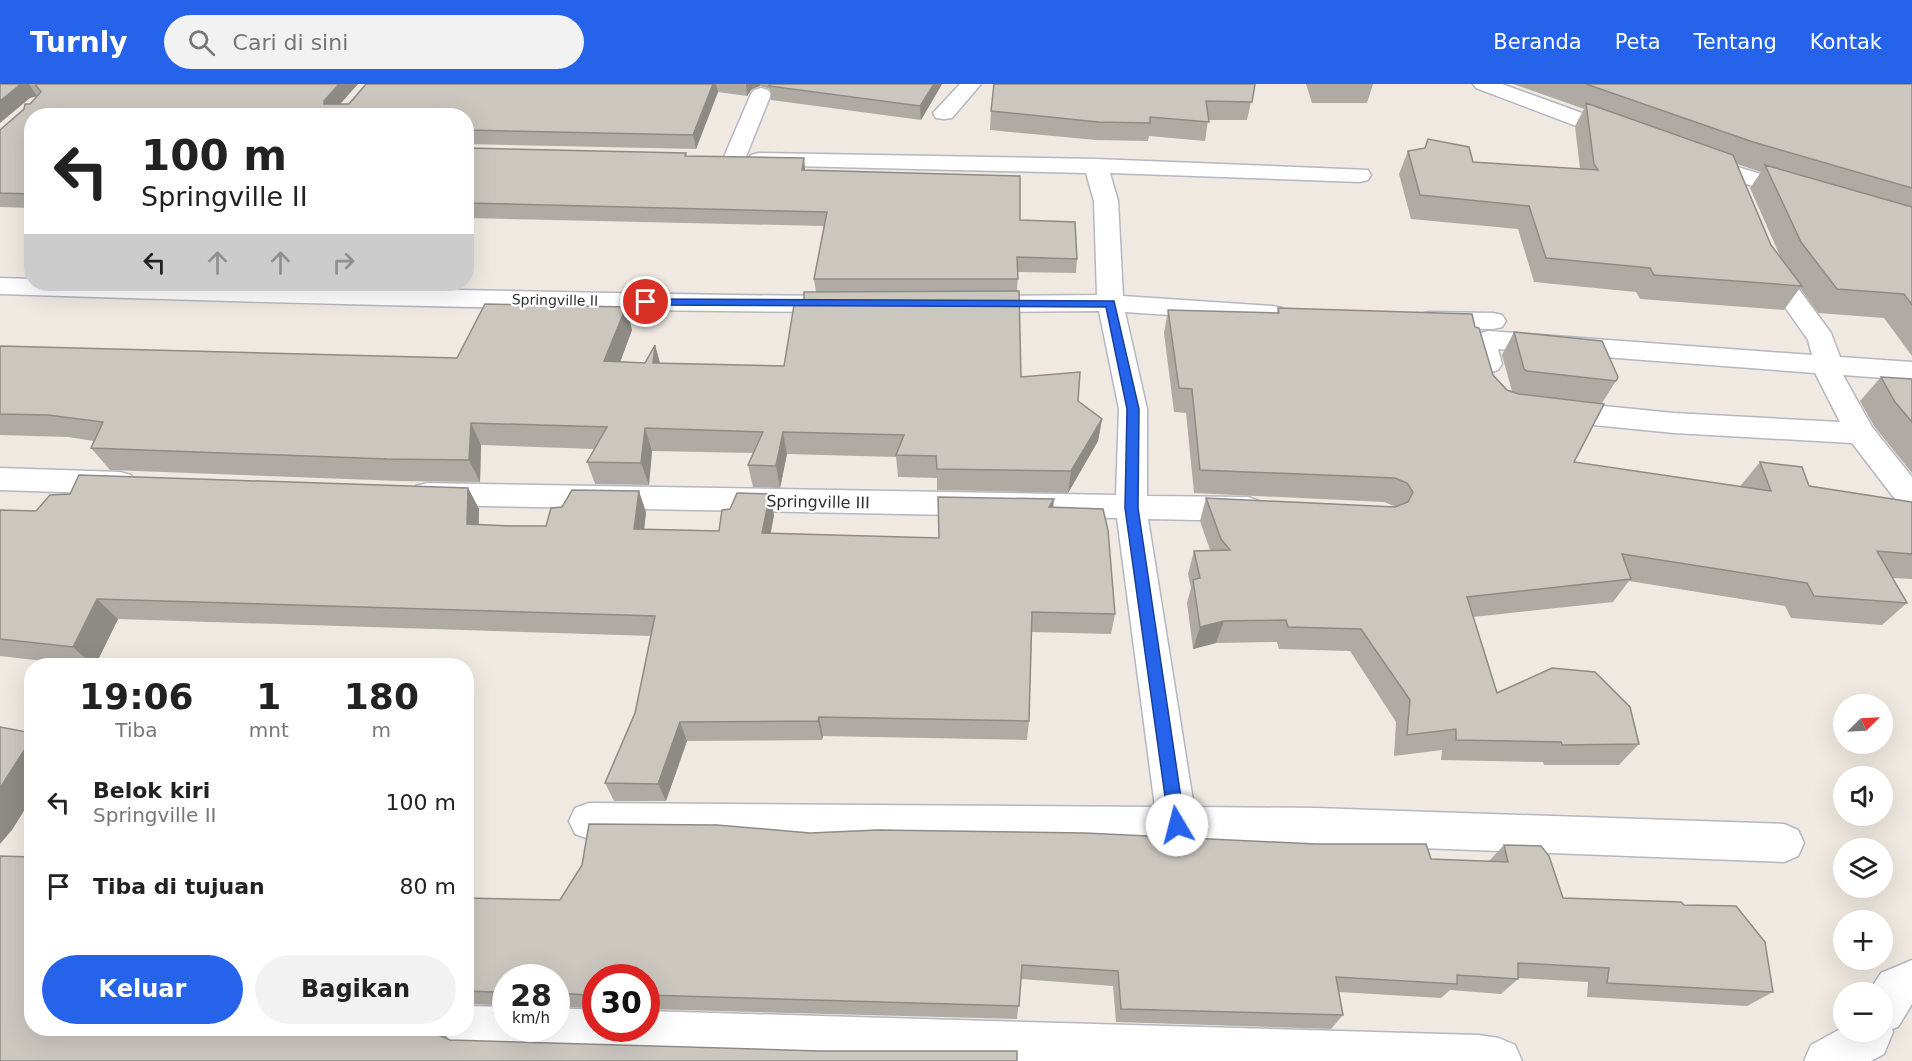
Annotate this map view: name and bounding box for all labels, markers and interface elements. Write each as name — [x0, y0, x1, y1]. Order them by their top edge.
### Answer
search box — [164, 15, 584, 69]
text: Turnly — [30, 26, 128, 59]
icon: search — [185, 26, 218, 59]
text: Cari di sini — [233, 30, 348, 55]
text: Beranda — [1493, 30, 1582, 54]
text: Peta — [1615, 30, 1661, 54]
text: Tentang — [1694, 30, 1777, 54]
text: Kontak — [1810, 30, 1882, 54]
text: 100 m — [141, 131, 287, 180]
icon: left — [42, 132, 120, 210]
text: Springville II — [141, 181, 308, 212]
icon: left — [138, 246, 171, 279]
icon: ahead — [201, 246, 234, 279]
icon: ahead — [264, 246, 297, 279]
icon: right — [327, 246, 360, 279]
pin — [620, 276, 671, 327]
icon: arrive — [629, 285, 662, 318]
street label: Springville II — [512, 291, 598, 309]
street label: Springville III — [766, 492, 870, 512]
text: 19:06 — [79, 676, 194, 717]
text: 1 — [256, 676, 281, 717]
text: 180 — [344, 676, 419, 717]
north arrow — [1833, 694, 1893, 754]
map controls — [1833, 694, 1893, 1042]
text: Tiba — [115, 718, 157, 742]
text: mnt — [249, 718, 289, 742]
text: m — [372, 718, 391, 742]
button: sound — [1833, 766, 1893, 826]
text: Belok kiri — [93, 778, 210, 803]
icon: left — [42, 786, 75, 819]
text: 100 m — [386, 790, 456, 815]
position arrow — [1145, 793, 1209, 857]
text: Springville II — [93, 803, 217, 827]
button: layers — [1833, 838, 1893, 898]
icon: arrive — [42, 870, 75, 903]
text: Tiba di tujuan — [93, 874, 265, 899]
text: 80 m — [400, 874, 456, 899]
button: + — [1833, 910, 1893, 970]
button: Keluar — [42, 955, 243, 1024]
button: Bagikan — [255, 955, 456, 1024]
speed limit sign: 30 — [582, 964, 660, 1042]
text: 28 — [510, 978, 552, 1013]
button: − — [1833, 982, 1893, 1042]
text: km/h — [512, 1009, 550, 1027]

